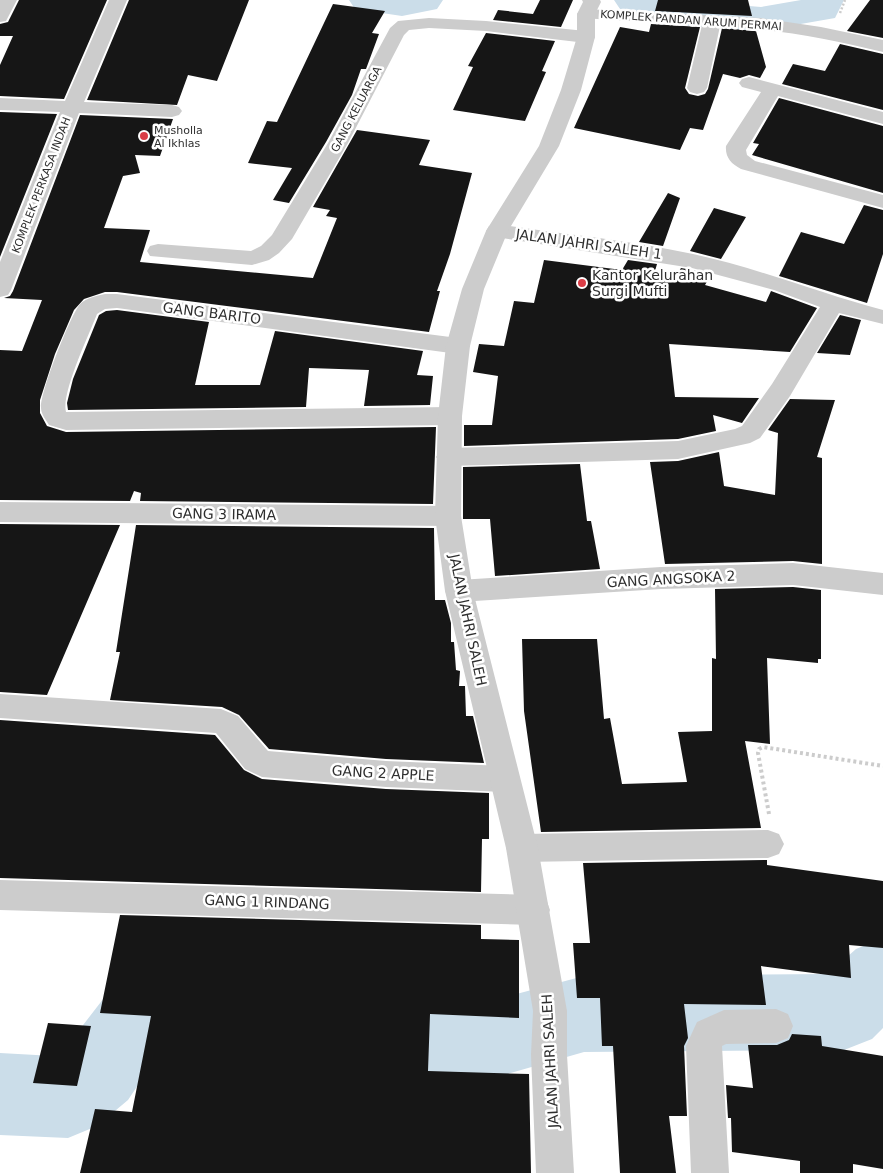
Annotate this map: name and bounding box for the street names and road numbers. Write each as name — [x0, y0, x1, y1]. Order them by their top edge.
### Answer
street label: KOMPLEK PANDAN ARUM PERMAI — [600, 8, 782, 33]
street label: GANG KELUARGA — [328, 64, 385, 154]
street label: KOMPLEK PERKASA INDAH — [9, 115, 73, 255]
street label: JALAN JAHRI SALEH 1 — [514, 226, 663, 262]
street label: GANG BARITO — [162, 299, 262, 327]
street label: GANG 3 IRAMA — [172, 505, 277, 523]
street label: JALAN JAHRI SALEH — [446, 552, 490, 687]
street label: GANG ANGSOKA 2 — [606, 568, 736, 590]
street label: GANG 2 APPLE — [331, 762, 435, 784]
street label: GANG 1 RINDANG — [204, 892, 330, 912]
street label: JALAN JAHRI SALEH — [538, 994, 562, 1129]

